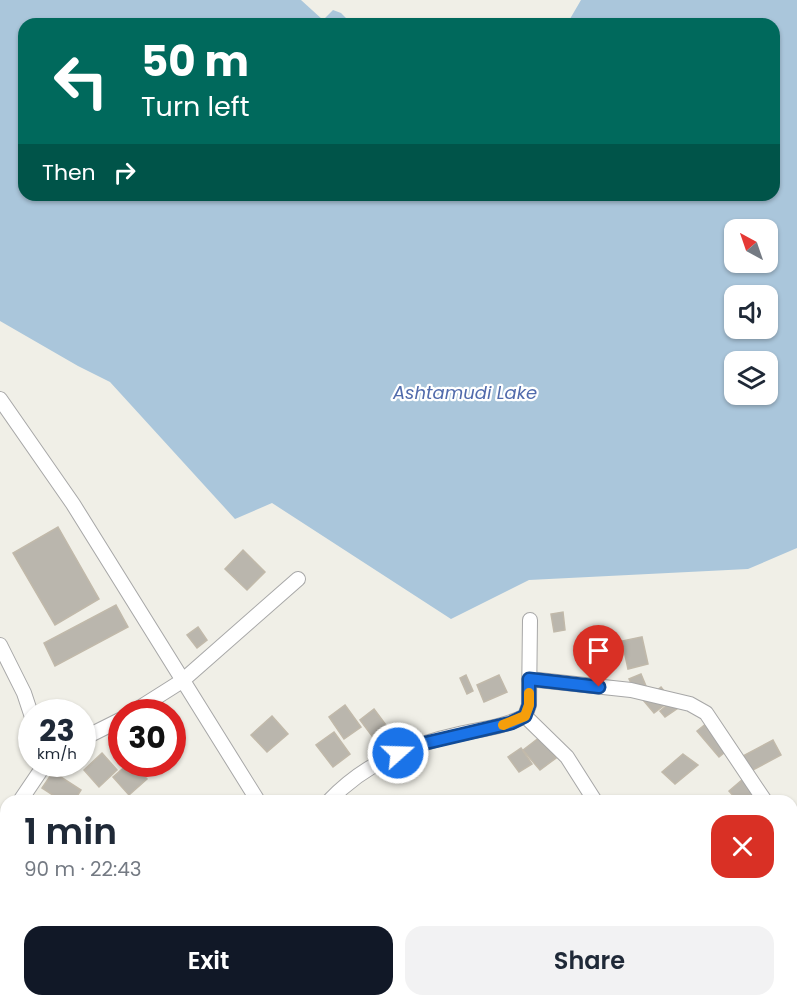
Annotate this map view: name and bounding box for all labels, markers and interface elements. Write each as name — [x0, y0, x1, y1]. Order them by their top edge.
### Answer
text: 50 m — [141, 32, 249, 91]
icon: left — [42, 42, 120, 120]
text: Turn left — [141, 88, 250, 125]
icon: right — [108, 156, 141, 189]
text: Then — [42, 157, 96, 188]
north arrow — [724, 219, 778, 273]
map controls — [724, 219, 778, 405]
button: sound — [724, 285, 778, 339]
button: layers — [724, 351, 778, 405]
water label: Ashtamudi Lake — [392, 380, 537, 405]
pin — [573, 625, 624, 687]
icon: arrive — [582, 634, 615, 667]
speed limit sign: 30 — [108, 699, 186, 777]
text: 23 — [39, 709, 75, 752]
position arrow — [366, 721, 430, 785]
text: km/h — [37, 743, 77, 764]
text: 1 min — [24, 806, 117, 857]
button: close — [711, 815, 774, 878]
text: 90 m · 22:43 — [24, 855, 142, 883]
button: Exit — [24, 926, 393, 995]
button: Share — [405, 926, 774, 995]

